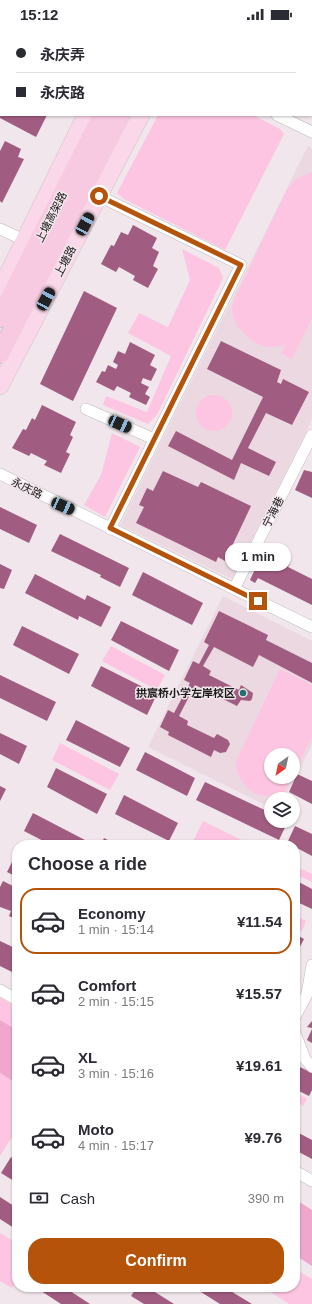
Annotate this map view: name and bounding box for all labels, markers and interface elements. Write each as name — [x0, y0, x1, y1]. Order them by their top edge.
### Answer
text: 15:12 — [20, 6, 58, 23]
text: 永庆弄 — [40, 46, 85, 63]
text: 永庆路 — [40, 84, 85, 101]
route start — [90, 187, 108, 205]
street label: 上塘高架路 — [33, 190, 69, 244]
car — [74, 211, 96, 237]
street label: 上塘路 — [52, 244, 78, 278]
car — [35, 286, 57, 312]
car — [107, 414, 133, 434]
street label: 永庆路 — [10, 475, 44, 501]
street label: 宁海巷 — [260, 495, 286, 529]
car — [50, 496, 76, 516]
callout: 1 min — [225, 543, 291, 571]
text: 1 min — [241, 549, 275, 564]
route end — [249, 592, 267, 610]
place label: 拱宸桥小学左岸校区 — [136, 687, 235, 699]
marker: 拱宸桥小学左岸校区 — [238, 688, 248, 698]
north arrow — [264, 748, 300, 784]
map controls — [264, 748, 300, 828]
button: layers — [264, 792, 300, 828]
text: Choose a ride — [28, 854, 147, 874]
icon: car — [30, 903, 66, 939]
text: Economy — [78, 905, 146, 922]
text: ¥11.54 — [237, 913, 282, 930]
text: 1 min · 15:14 — [78, 922, 154, 937]
icon: car — [30, 975, 66, 1011]
text: Comfort — [78, 977, 136, 994]
text: ¥15.57 — [236, 985, 282, 1002]
text: 2 min · 15:15 — [78, 994, 154, 1009]
icon: car — [30, 1047, 66, 1083]
text: XL — [78, 1049, 97, 1066]
text: ¥19.61 — [236, 1057, 282, 1074]
text: 3 min · 15:16 — [78, 1066, 154, 1081]
icon: car — [30, 1119, 66, 1155]
text: Moto — [78, 1121, 114, 1138]
text: ¥9.76 — [244, 1129, 282, 1146]
text: 4 min · 15:17 — [78, 1138, 154, 1153]
icon: cash — [28, 1187, 50, 1209]
text: Cash — [60, 1190, 95, 1207]
text: 390 m — [248, 1191, 284, 1206]
button: Confirm — [28, 1238, 284, 1284]

